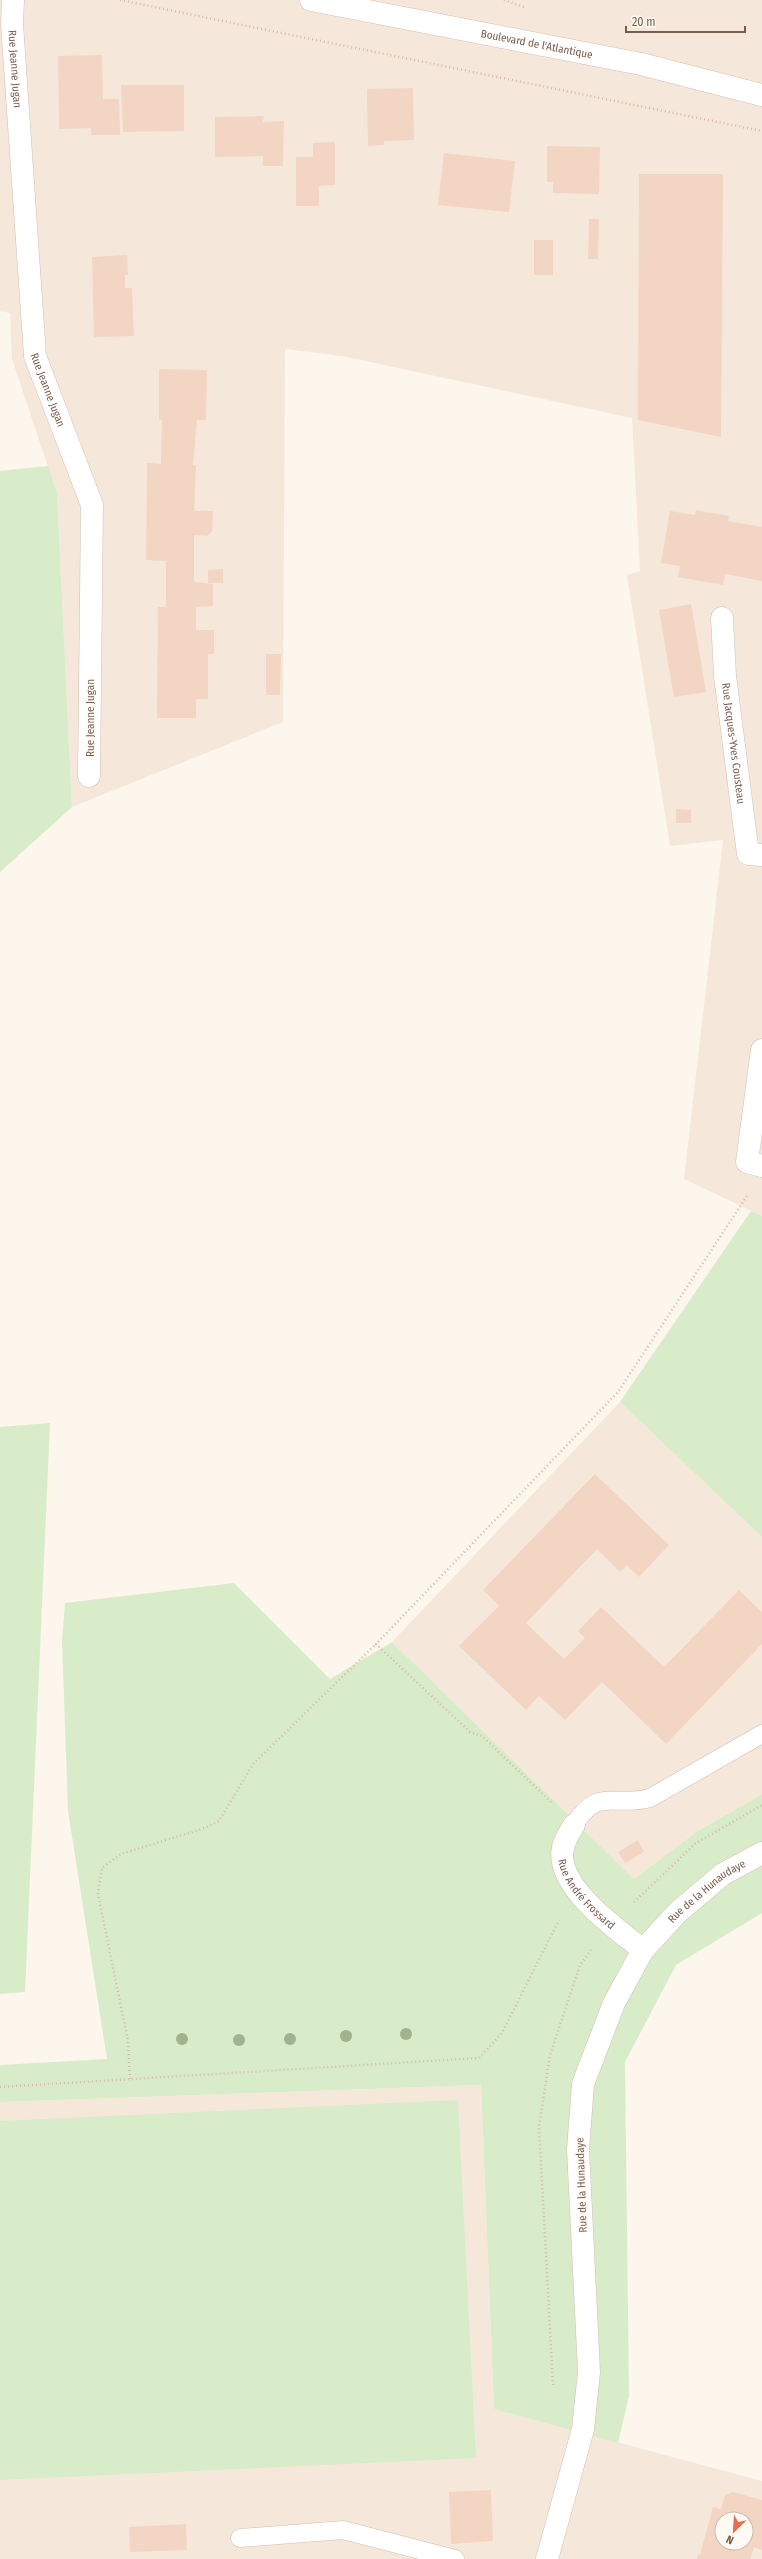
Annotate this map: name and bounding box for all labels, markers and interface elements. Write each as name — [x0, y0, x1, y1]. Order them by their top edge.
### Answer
scale bar — [626, 8, 745, 34]
text: 20 m — [632, 15, 656, 29]
street label: Boulevard de l'Atlantique — [480, 27, 594, 61]
street label: Rue Jeanne Jugan — [5, 29, 24, 108]
street label: Rue Jeanne Jugan — [27, 351, 67, 429]
street label: Rue Jeanne Jugan — [84, 679, 97, 757]
street label: Rue Jacques-Yves Cousteau — [719, 682, 747, 805]
street label: Rue de la Hunaudaye — [665, 1857, 748, 1926]
street label: Rue André Frossard — [555, 1858, 617, 1932]
street label: Rue de la Hunaudaye — [573, 2137, 590, 2233]
north arrow — [714, 2511, 754, 2551]
text: N — [724, 2532, 736, 2547]

